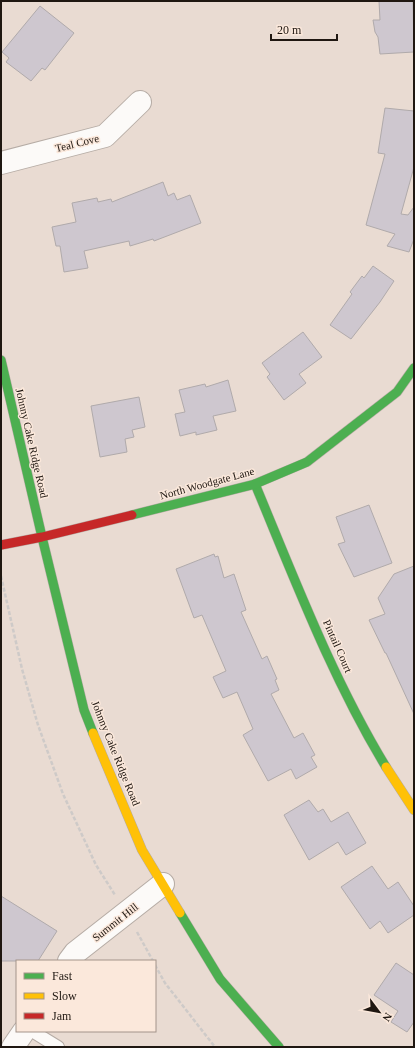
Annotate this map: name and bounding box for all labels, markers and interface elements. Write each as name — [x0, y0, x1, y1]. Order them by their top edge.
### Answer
scale bar — [271, 16, 337, 42]
text: 20 m — [277, 23, 302, 37]
street label: Teal Cove — [54, 132, 100, 154]
street label: Johnny Cake Ridge Road — [14, 387, 51, 499]
street label: North Woodgate Lane — [158, 465, 256, 501]
street label: Pintail Court — [321, 618, 355, 674]
street label: Johnny Cake Ridge Road — [89, 699, 143, 808]
street label: Summit Hill — [90, 900, 140, 944]
legend — [16, 960, 156, 1032]
text: Fast — [52, 969, 73, 983]
text: Slow — [52, 989, 77, 1003]
north arrow — [359, 992, 399, 1032]
text: Jam — [52, 1009, 72, 1023]
text: N — [380, 1011, 395, 1024]

